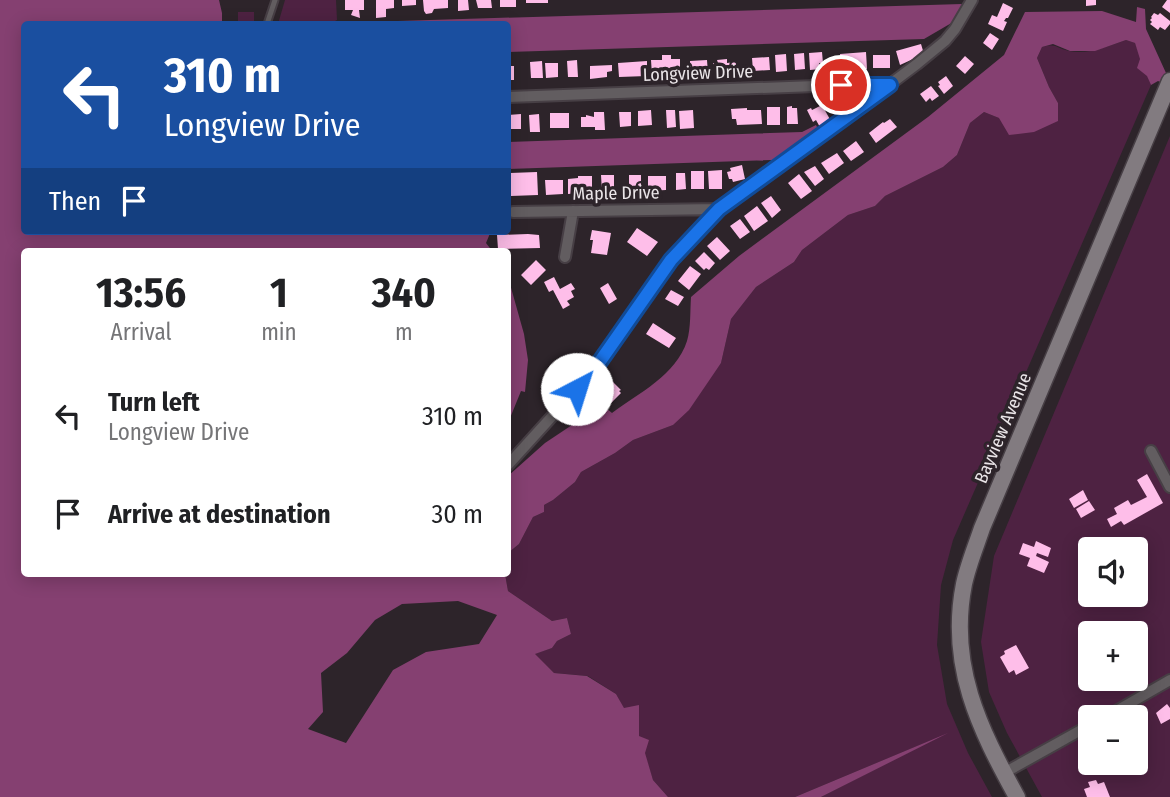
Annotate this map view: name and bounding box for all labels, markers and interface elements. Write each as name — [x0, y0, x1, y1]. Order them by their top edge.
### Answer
text: 310 m — [164, 46, 281, 105]
icon: left — [49, 49, 140, 140]
pin — [811, 55, 871, 115]
street label: Longview Drive — [642, 60, 754, 86]
icon: arrive — [822, 66, 860, 104]
text: Longview Drive — [164, 106, 361, 144]
street label: Maple Drive — [572, 181, 660, 205]
icon: arrive — [115, 182, 153, 220]
text: Then — [49, 186, 101, 217]
text: 13:56 — [96, 268, 186, 318]
text: 1 — [270, 268, 288, 318]
text: 340 — [372, 268, 436, 318]
text: Arrival — [111, 318, 172, 346]
text: min — [261, 318, 297, 346]
text: m — [395, 318, 413, 346]
position arrow — [540, 352, 614, 426]
street label: Bayview Avenue — [970, 369, 1036, 487]
text: Turn left — [108, 387, 200, 418]
icon: left — [49, 397, 87, 435]
text: 310 m — [422, 401, 483, 432]
text: Longview Drive — [108, 418, 249, 446]
icon: arrive — [49, 495, 87, 533]
text: Arrive at destination — [108, 499, 331, 530]
text: 30 m — [432, 499, 483, 530]
map controls — [1078, 537, 1148, 775]
button: sound — [1078, 537, 1148, 607]
button: + — [1078, 621, 1148, 691]
button: − — [1078, 705, 1148, 775]

